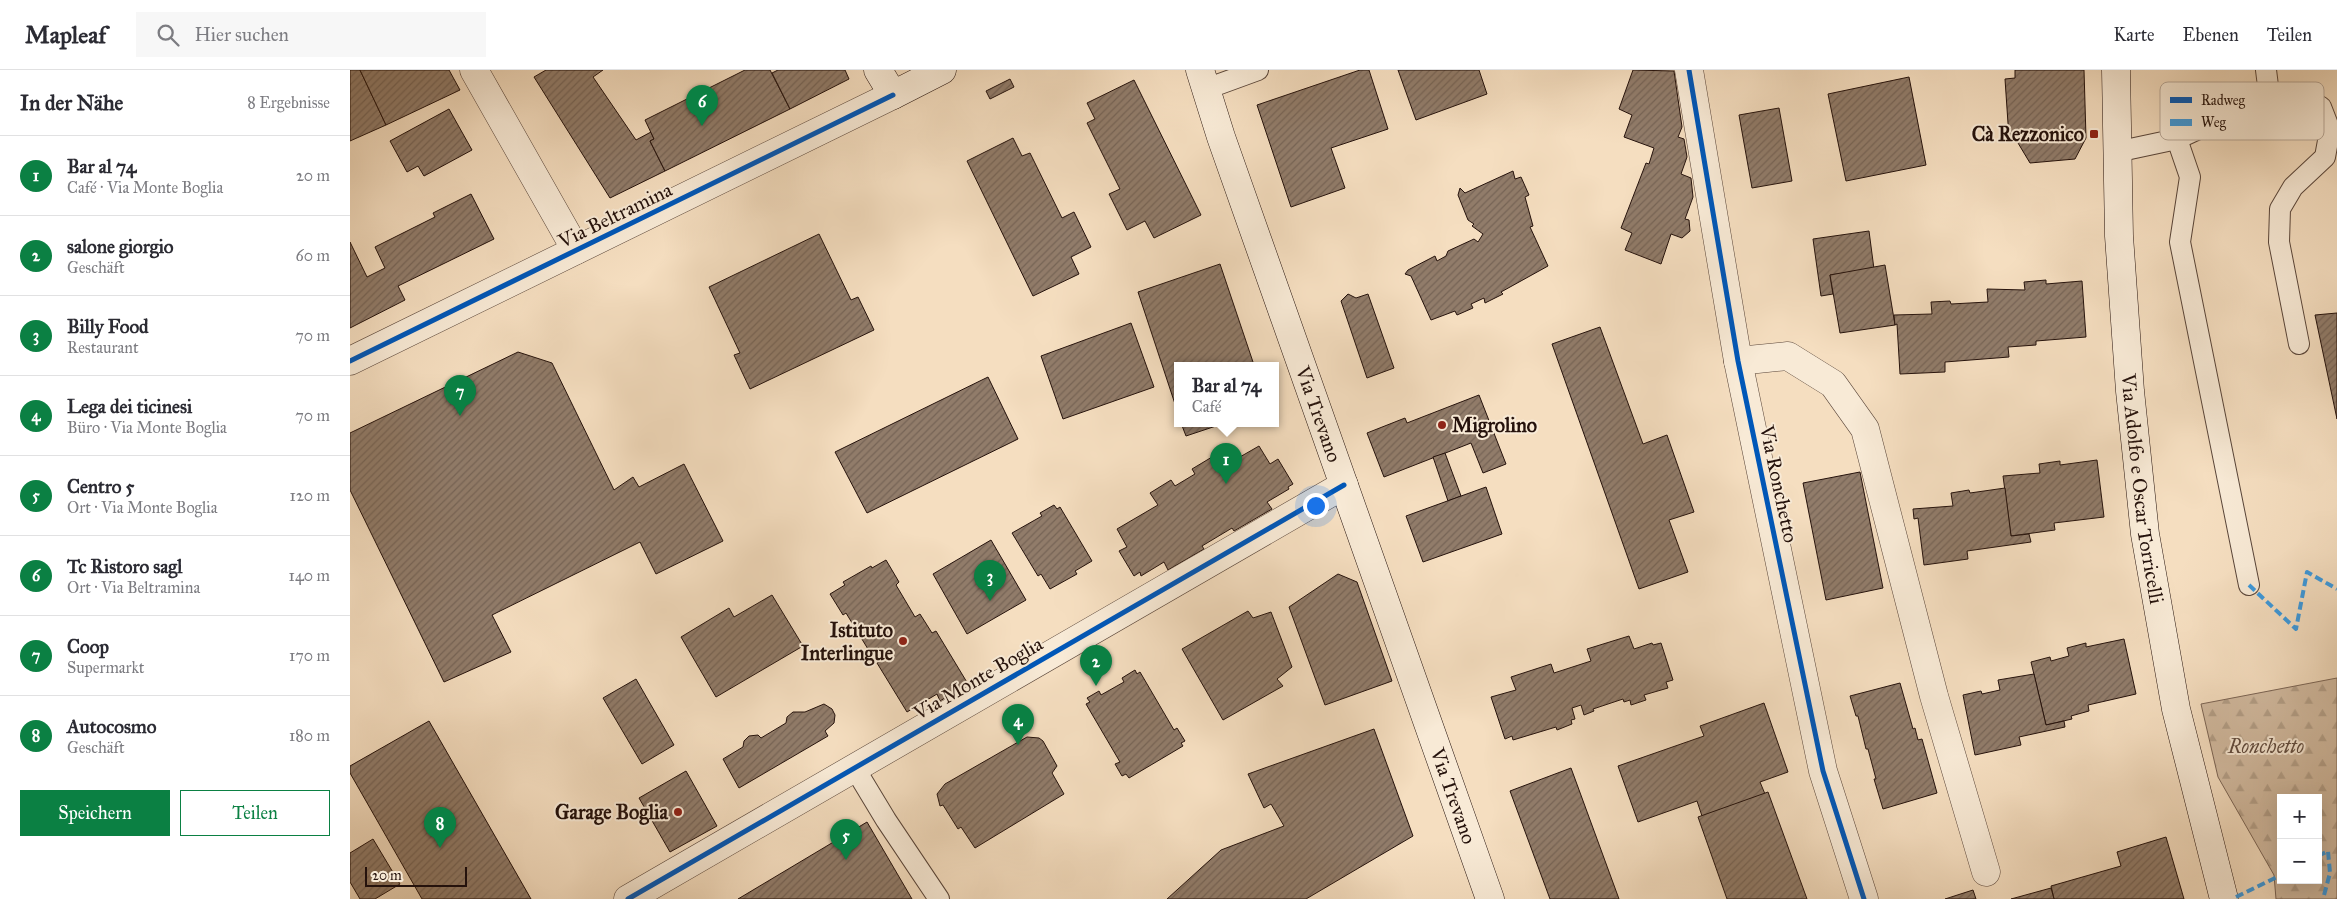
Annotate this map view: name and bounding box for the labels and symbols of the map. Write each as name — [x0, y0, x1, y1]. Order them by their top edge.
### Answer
legend — [2160, 82, 2324, 140]
pin: 6 — [686, 85, 718, 126]
text: Radweg — [2201, 92, 2246, 109]
text: Weg — [2201, 114, 2227, 131]
place label: Cà Rezzonico — [1972, 122, 2084, 146]
marker: Cà Rezzonico — [2088, 128, 2100, 140]
street label: Via Beltramina — [553, 177, 676, 253]
street label: Via Trevano — [1290, 362, 1347, 465]
street label: Via Adolfo e Oscar Torricelli — [2117, 372, 2169, 606]
pin: 7 — [444, 375, 476, 416]
place label: Migrolino — [1452, 413, 1537, 438]
marker: Migrolino — [1436, 419, 1448, 431]
street label: Via Ronchetto — [1755, 422, 1803, 545]
pin: 1 — [1210, 443, 1242, 484]
your location — [1303, 493, 1329, 519]
pin: 3 — [974, 560, 1006, 601]
place label: Istituto Interlingue — [801, 618, 894, 666]
street label: Via Monte Boglia — [908, 631, 1048, 726]
marker: Istituto Interlingue — [897, 635, 909, 647]
pin: 2 — [1080, 645, 1112, 686]
pin: 4 — [1002, 704, 1034, 745]
park label: Ronchetto — [2227, 734, 2304, 758]
street label: Via Trevano — [1425, 744, 1482, 847]
place label: Garage Boglia — [555, 800, 669, 825]
marker: Garage Boglia — [672, 806, 684, 818]
pin: 8 — [424, 807, 456, 848]
pin: 5 — [830, 819, 862, 860]
scale bar — [365, 864, 468, 887]

